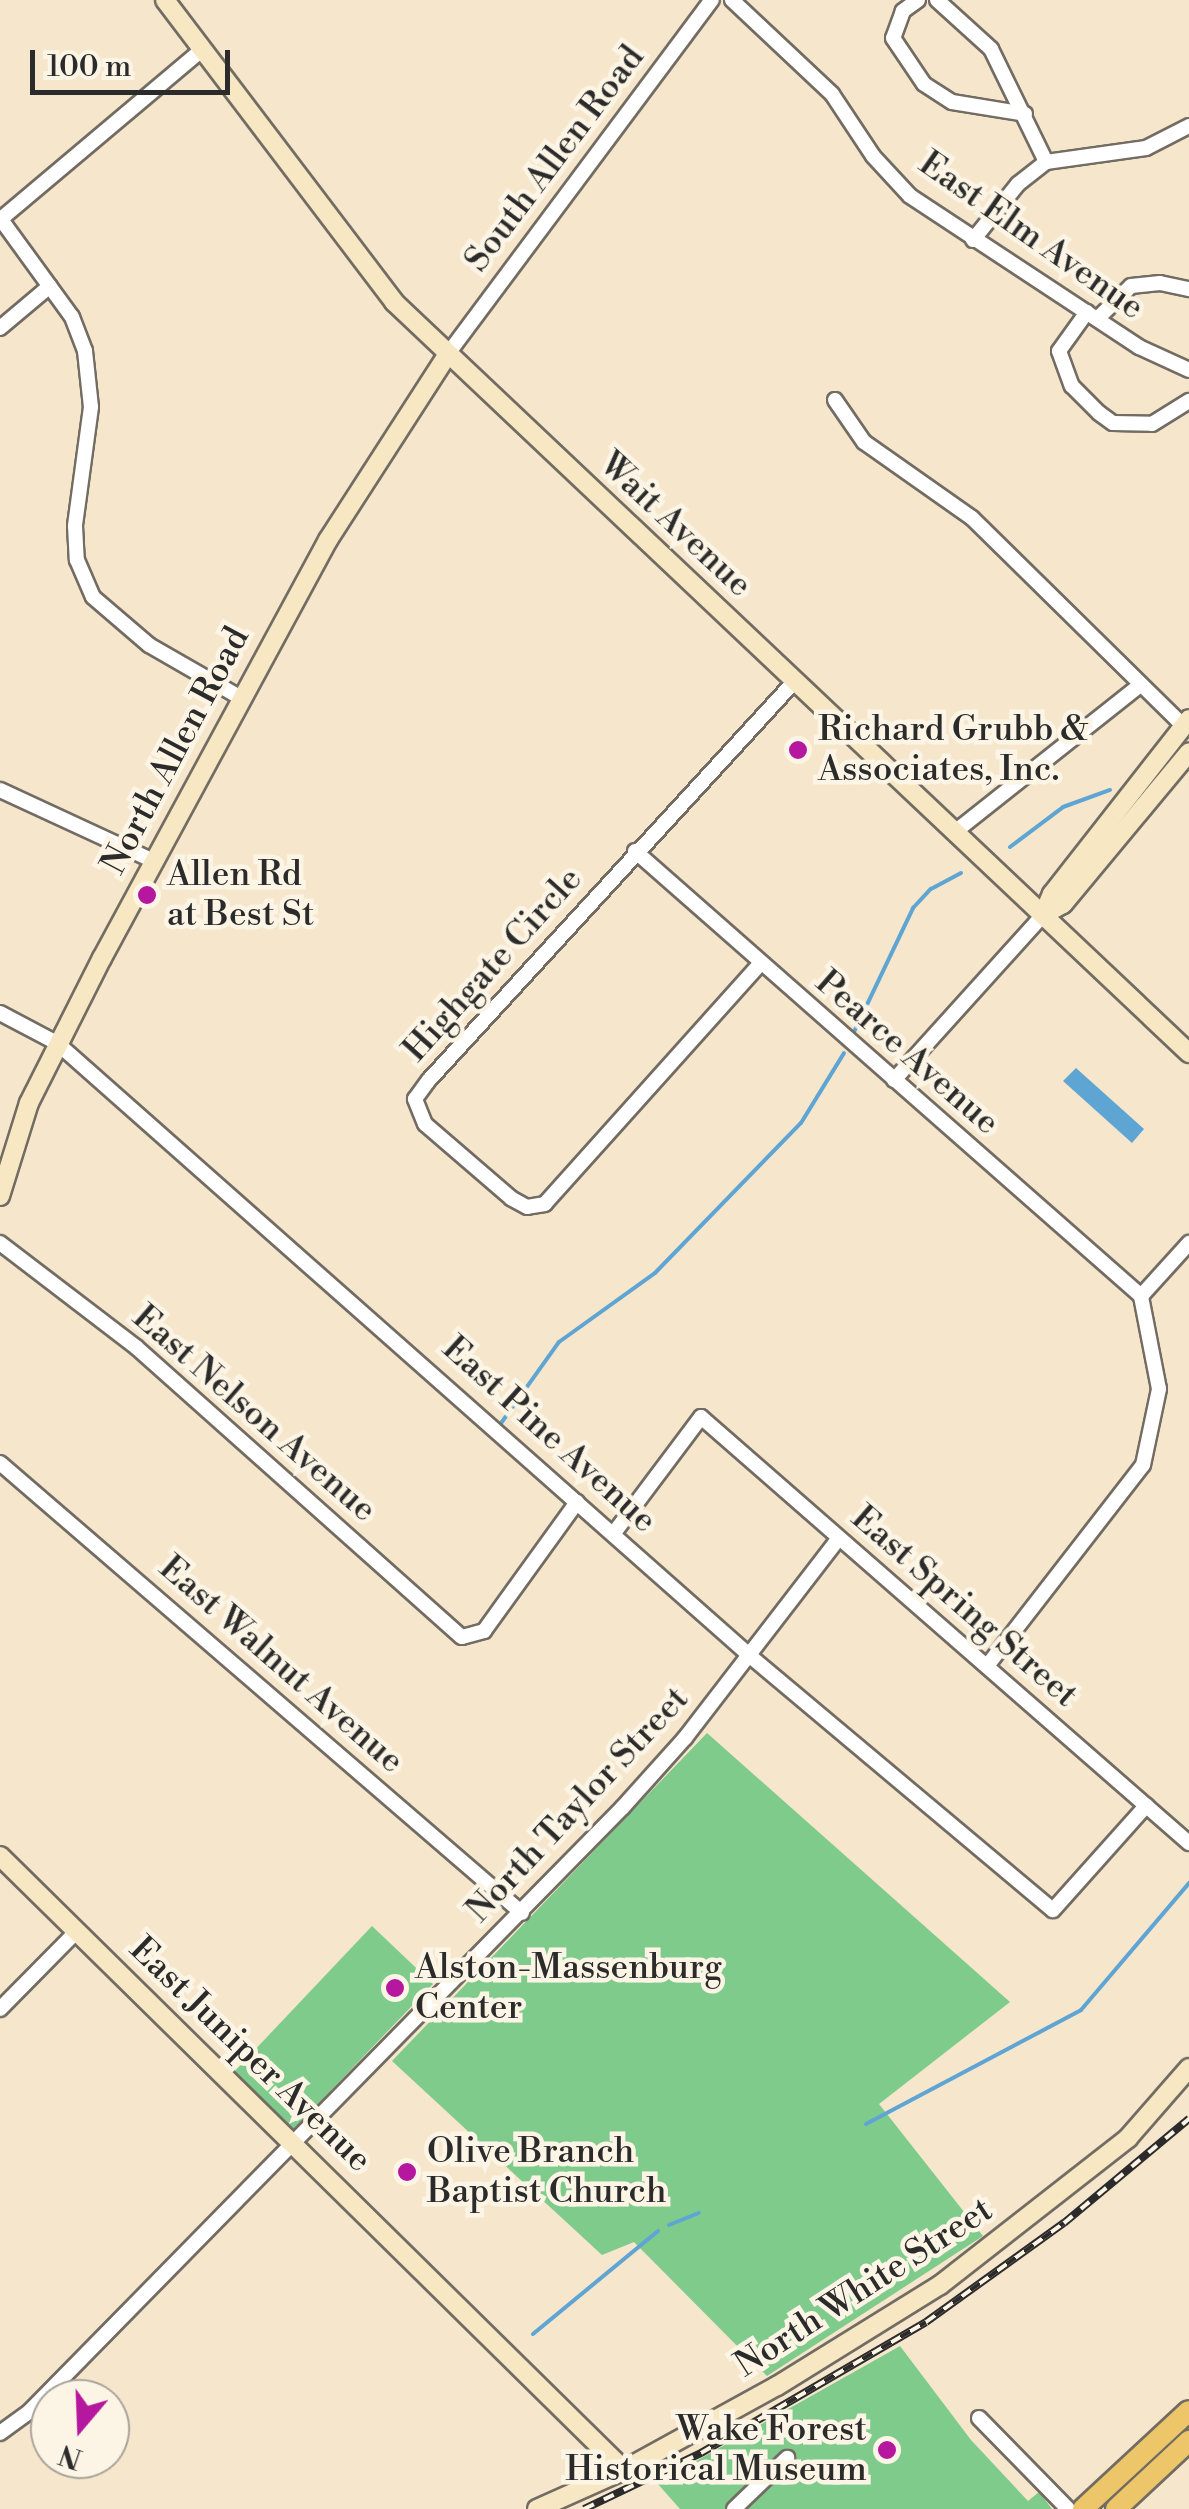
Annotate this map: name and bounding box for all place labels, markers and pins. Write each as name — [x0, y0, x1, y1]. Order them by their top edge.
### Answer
place label: Richard Grubb & Associates, Inc. — [818, 709, 1089, 791]
marker: Richard Grubb & Associates, Inc. — [787, 739, 809, 761]
place label: Allen Rd at Best St — [167, 854, 314, 936]
marker: Allen Rd at Best St — [136, 884, 158, 906]
place label: Alston-Massenburg Center — [415, 1947, 722, 2029]
marker: Alston-Massenburg Center — [384, 1977, 406, 1999]
place label: Olive Branch Baptist Church — [427, 2131, 667, 2213]
marker: Olive Branch Baptist Church — [396, 2161, 418, 2183]
place label: Wake Forest Historical Museum — [565, 2409, 867, 2491]
marker: Wake Forest Historical Museum — [876, 2439, 898, 2461]

